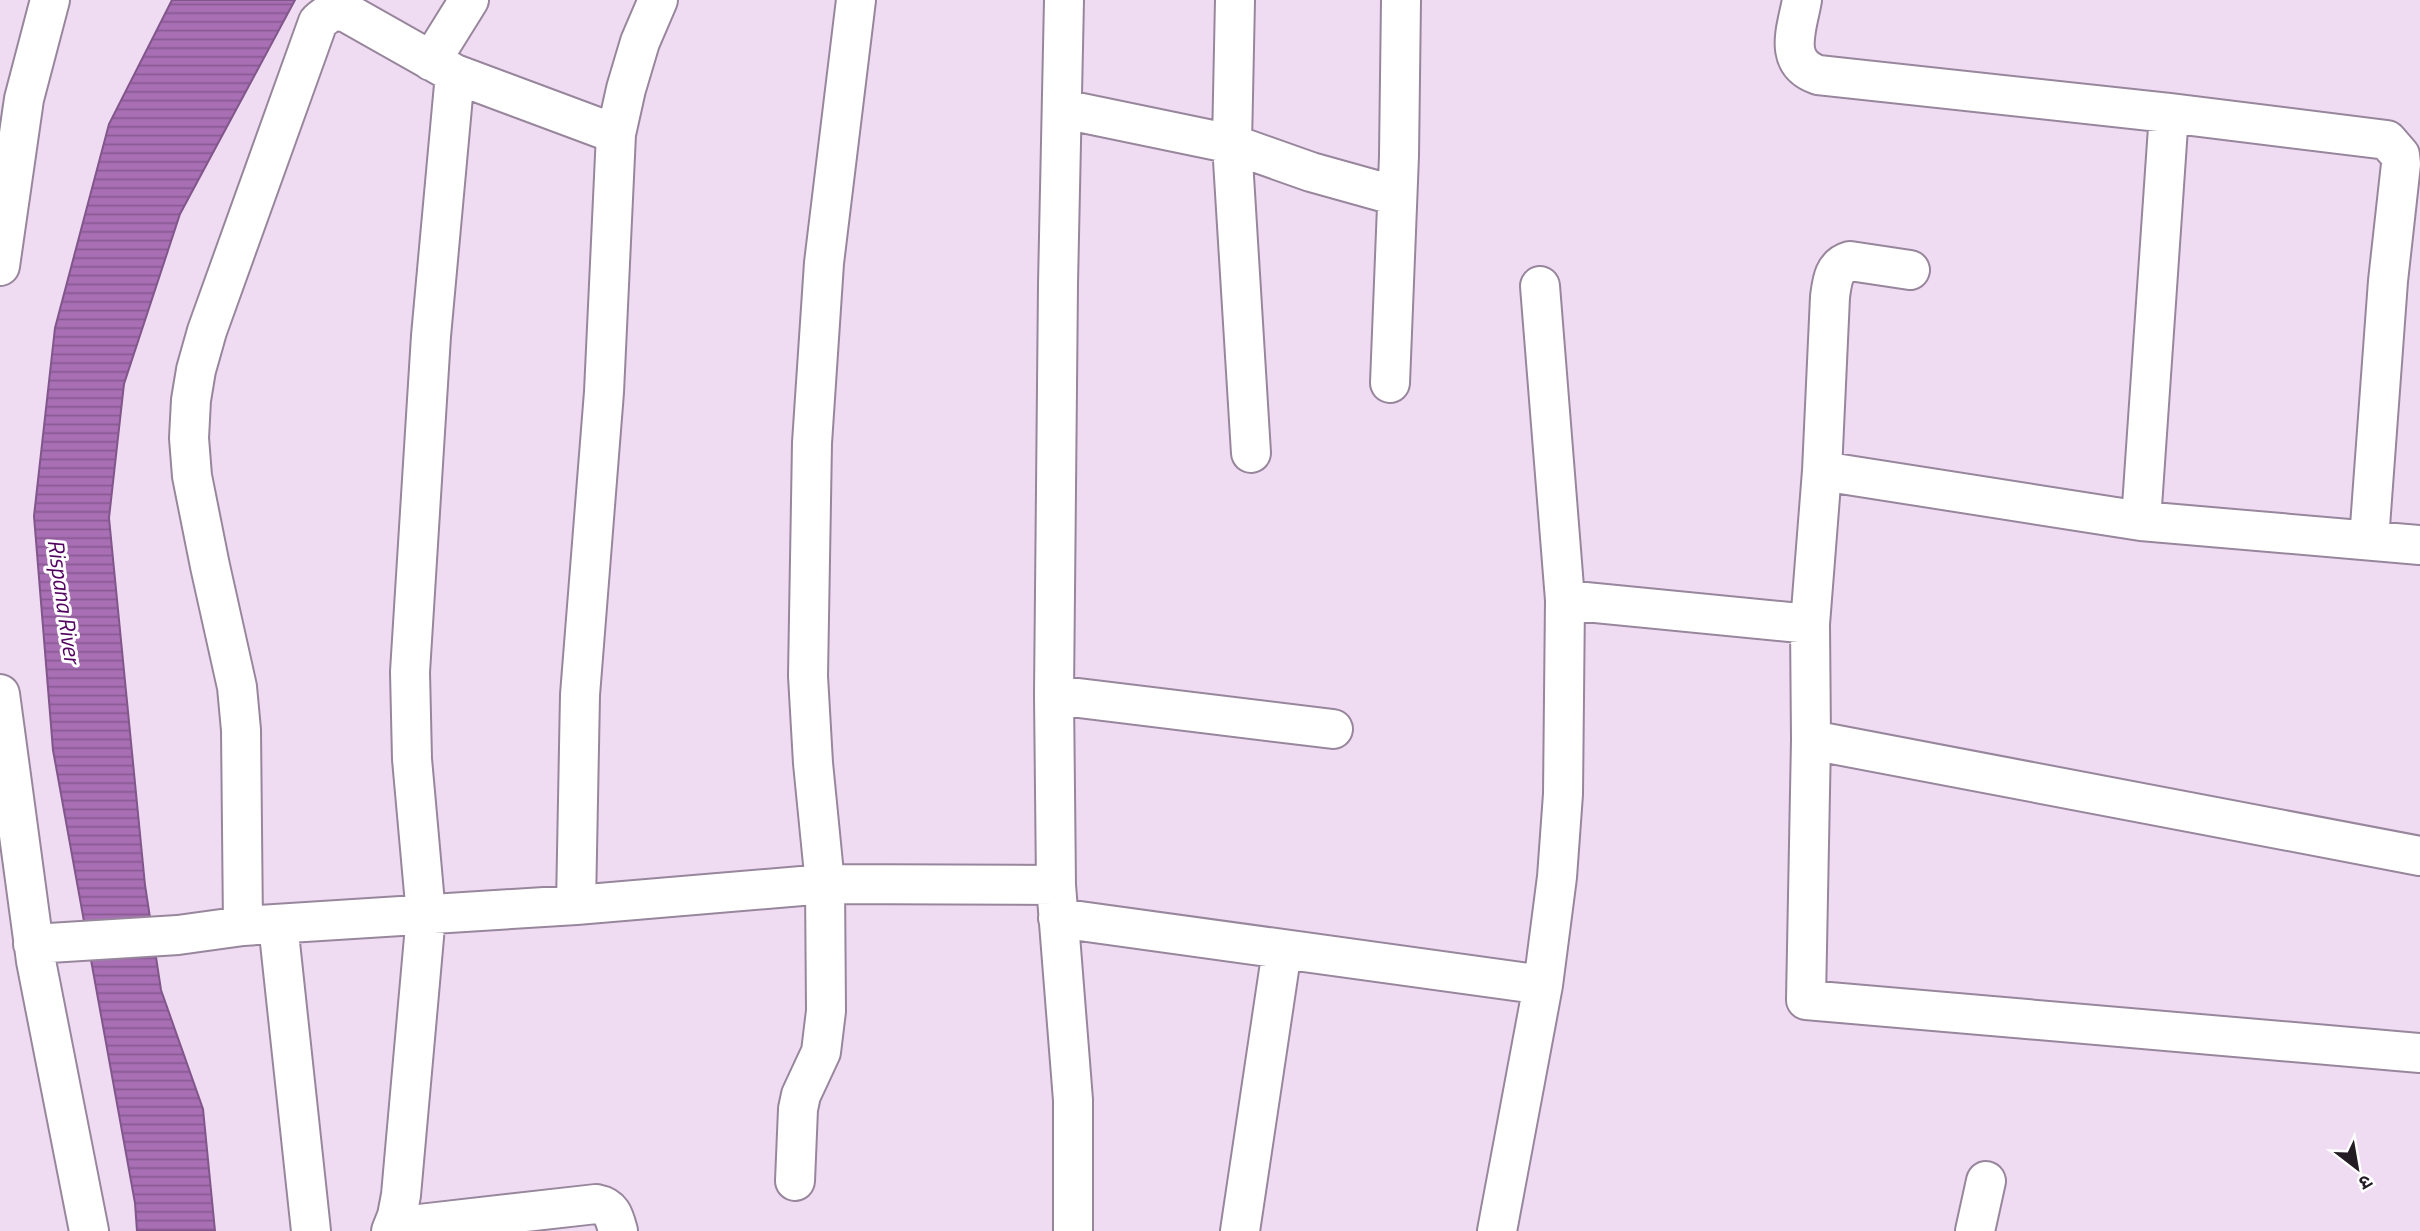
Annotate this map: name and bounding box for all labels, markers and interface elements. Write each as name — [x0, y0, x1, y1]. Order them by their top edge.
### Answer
water label: Rispana River — [39, 537, 91, 668]
north arrow — [2322, 1133, 2392, 1203]
text: उ — [2353, 1168, 2378, 1199]

